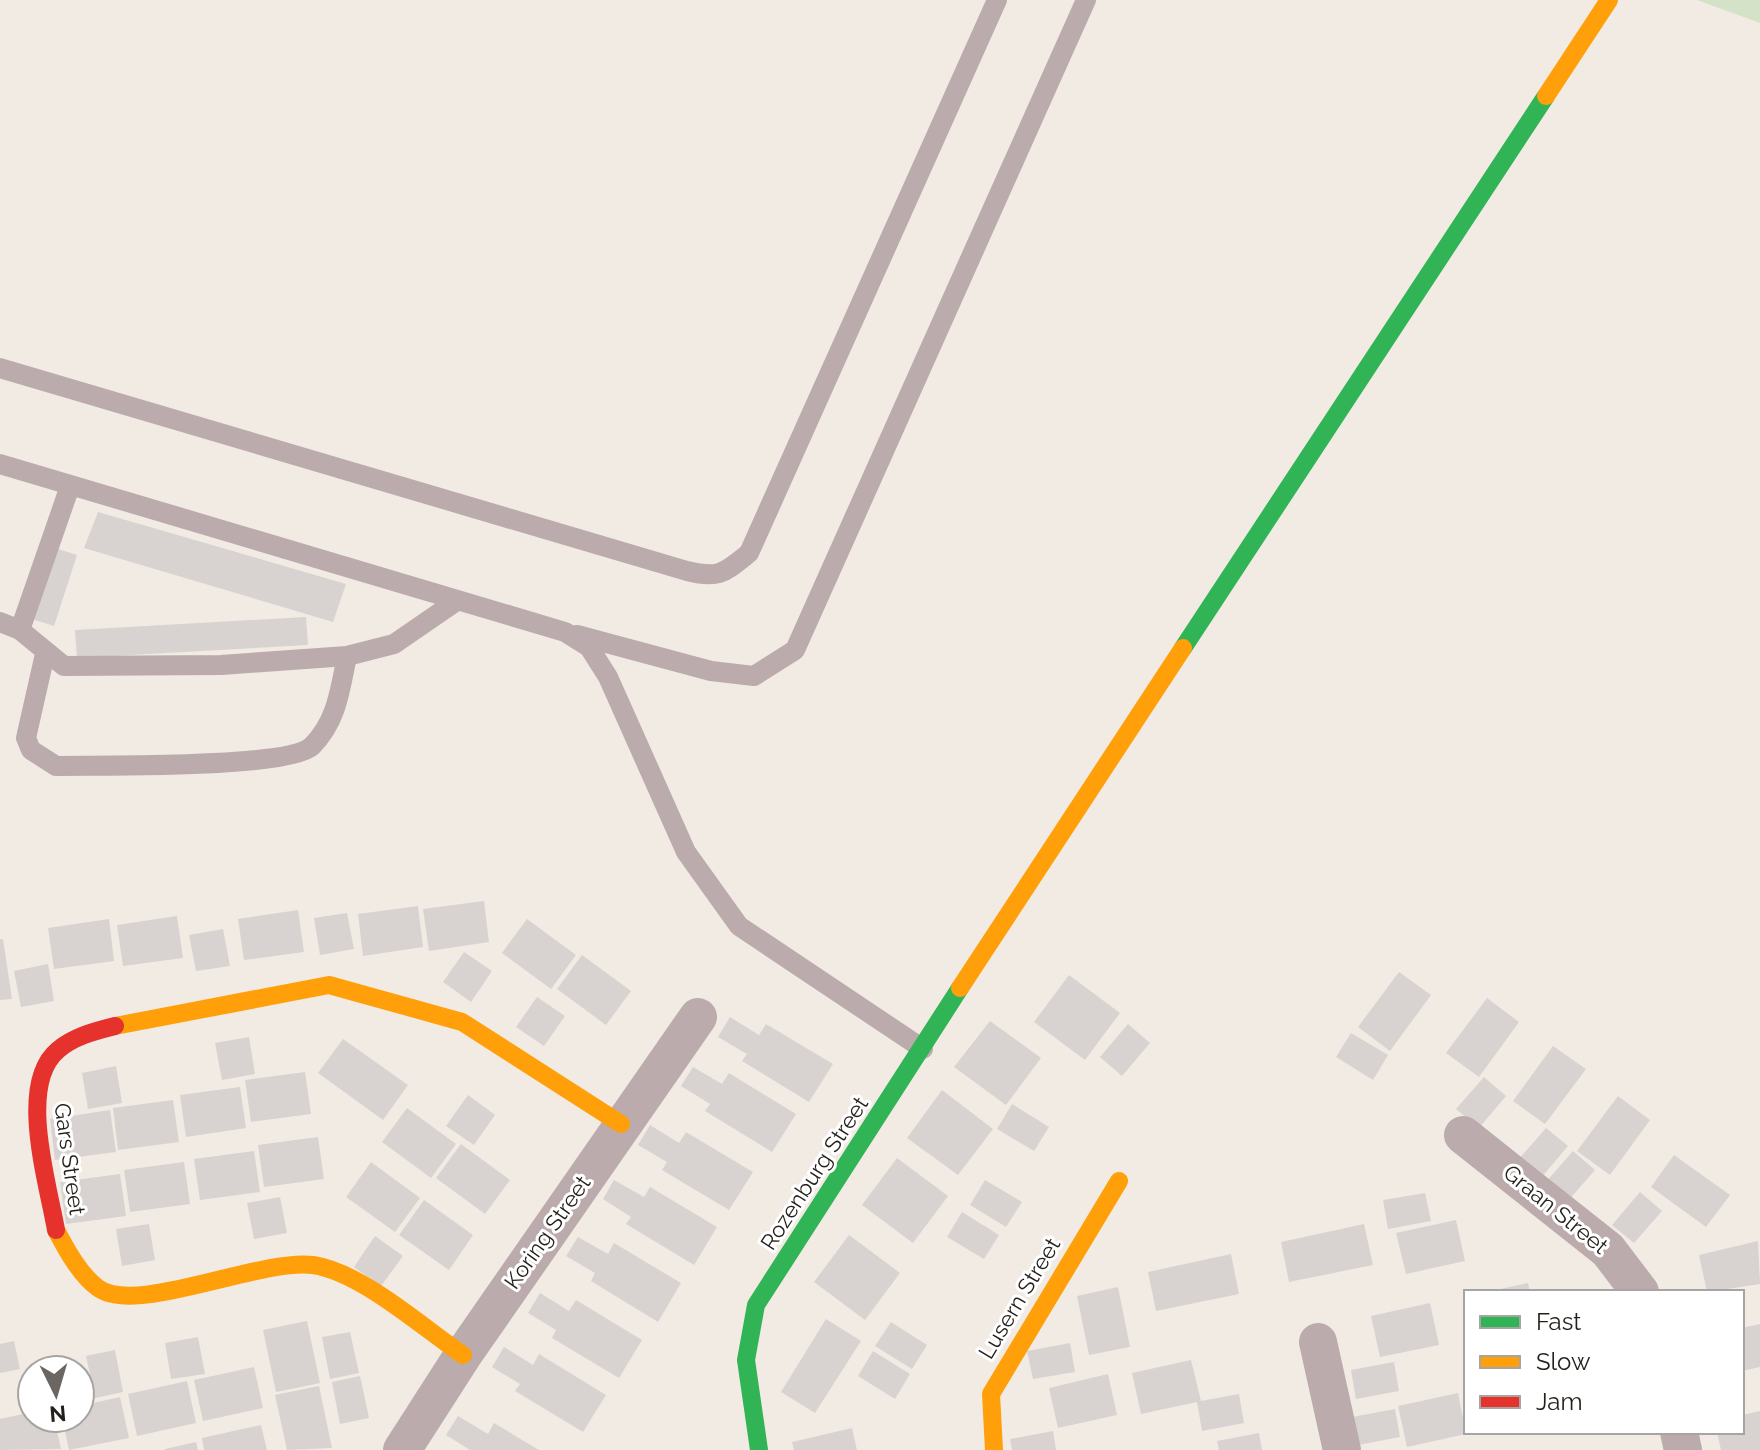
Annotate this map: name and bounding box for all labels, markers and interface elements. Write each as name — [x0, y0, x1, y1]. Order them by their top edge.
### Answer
street label: Rozenburg Street — [755, 1091, 874, 1254]
street label: Gars Street — [49, 1101, 91, 1217]
street label: Graan Street — [1499, 1159, 1614, 1259]
street label: Koring Street — [498, 1170, 596, 1294]
street label: Lusern Street — [973, 1232, 1066, 1363]
legend — [1464, 1290, 1744, 1434]
text: Fast — [1536, 1307, 1581, 1336]
text: Slow — [1536, 1347, 1591, 1376]
north arrow — [16, 1354, 96, 1434]
text: Jam — [1536, 1387, 1582, 1416]
text: N — [48, 1400, 67, 1428]

